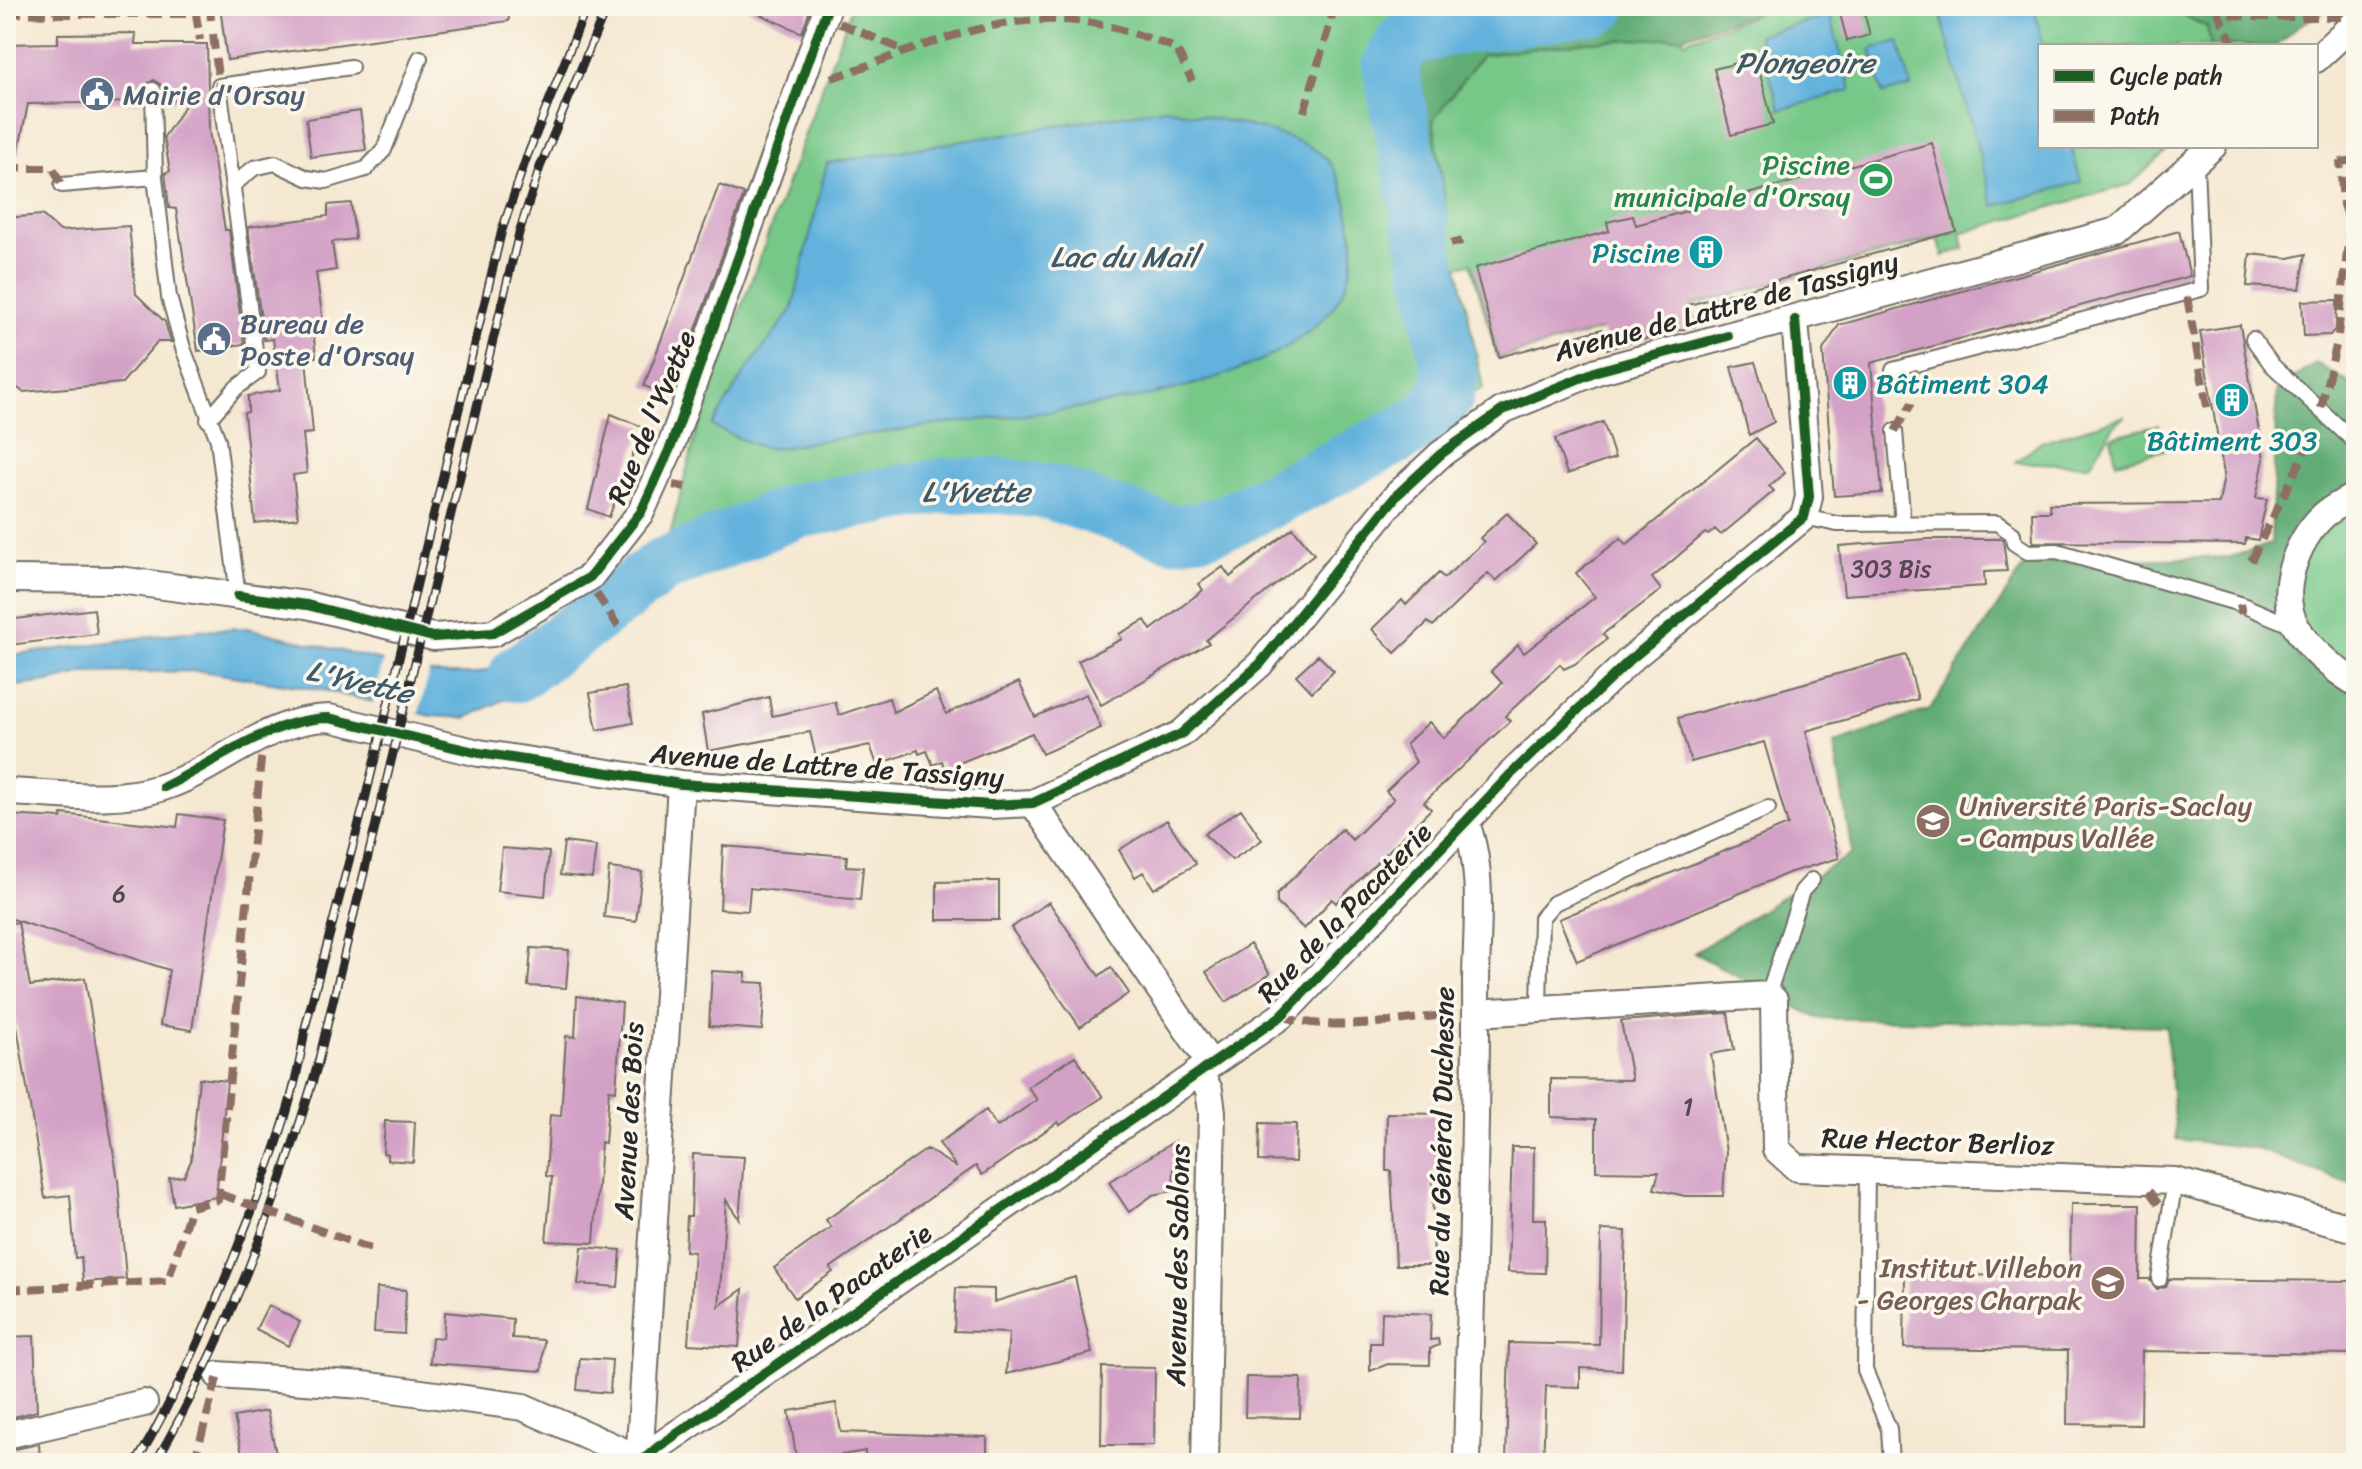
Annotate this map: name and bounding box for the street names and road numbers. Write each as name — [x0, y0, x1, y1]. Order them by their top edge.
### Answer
street label: Avenue de Lattre de Tassigny — [1547, 237, 1904, 376]
street label: Rue de l'Yvette — [593, 322, 710, 512]
street label: Avenue de Lattre de Tassigny — [647, 729, 1006, 802]
street label: Rue de la Pacaterie — [1244, 810, 1444, 1015]
street label: Rue du Général Duchesne — [1414, 986, 1469, 1296]
street label: Avenue des Bois — [599, 1021, 658, 1222]
street label: Rue Hector Berlioz — [1821, 1113, 2056, 1170]
street label: Avenue des Sablons — [1151, 1143, 1204, 1388]
street label: Rue de la Pacaterie — [720, 1209, 942, 1385]

